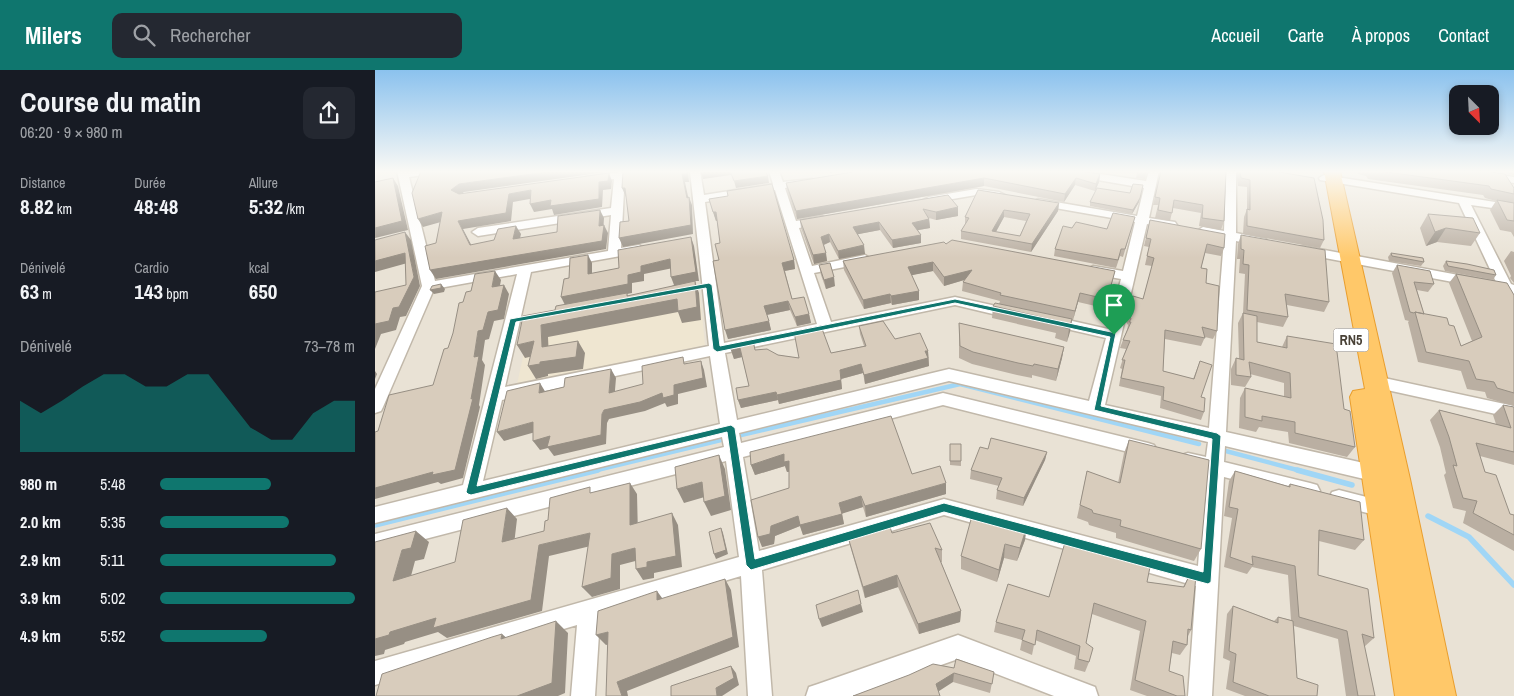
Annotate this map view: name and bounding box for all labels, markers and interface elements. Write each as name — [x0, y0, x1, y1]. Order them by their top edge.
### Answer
search box — [112, 13, 462, 58]
text: Milers — [25, 19, 82, 51]
icon: search — [130, 21, 158, 49]
text: Rechercher — [170, 22, 250, 48]
text: Accueil — [1211, 23, 1260, 48]
text: Carte — [1288, 23, 1324, 48]
text: À propos — [1352, 23, 1410, 48]
text: Contact — [1438, 23, 1489, 48]
text: Course du matin — [20, 83, 201, 121]
north arrow — [1449, 85, 1499, 135]
map controls — [1449, 85, 1499, 135]
button: share — [303, 87, 355, 139]
text: 06:20 · 9 × 980 m — [20, 121, 123, 143]
text: Distance — [20, 174, 65, 192]
text: Durée — [134, 174, 166, 192]
text: Allure — [249, 174, 278, 192]
text: 8.82 — [20, 192, 54, 221]
text: 48:48 — [134, 192, 178, 221]
text: 5:32 — [249, 192, 283, 221]
text: km — [54, 200, 72, 218]
text: /km — [283, 200, 305, 218]
text: Dénivelé — [20, 259, 65, 277]
text: Cardio — [134, 259, 169, 277]
text: kcal — [249, 259, 269, 277]
text: 63 — [20, 277, 39, 306]
text: 143 — [134, 277, 163, 306]
text: 650 — [249, 277, 277, 306]
pin — [1093, 284, 1135, 335]
text: m — [39, 285, 52, 303]
text: bpm — [163, 285, 189, 303]
icon: arrive — [1100, 291, 1128, 319]
road number: RN5 — [1333, 328, 1369, 352]
text: Dénivelé — [20, 335, 72, 357]
text: 73–78 m — [304, 335, 355, 357]
text: 980 m — [20, 473, 57, 495]
text: 5:48 — [100, 473, 126, 495]
text: 2.0 km — [20, 511, 61, 533]
text: 5:35 — [100, 511, 126, 533]
text: 2.9 km — [20, 549, 61, 571]
text: 5:11 — [100, 549, 125, 571]
text: 3.9 km — [20, 587, 61, 609]
text: 5:02 — [100, 587, 126, 609]
text: 4.9 km — [20, 625, 61, 647]
text: 5:52 — [100, 625, 126, 647]

